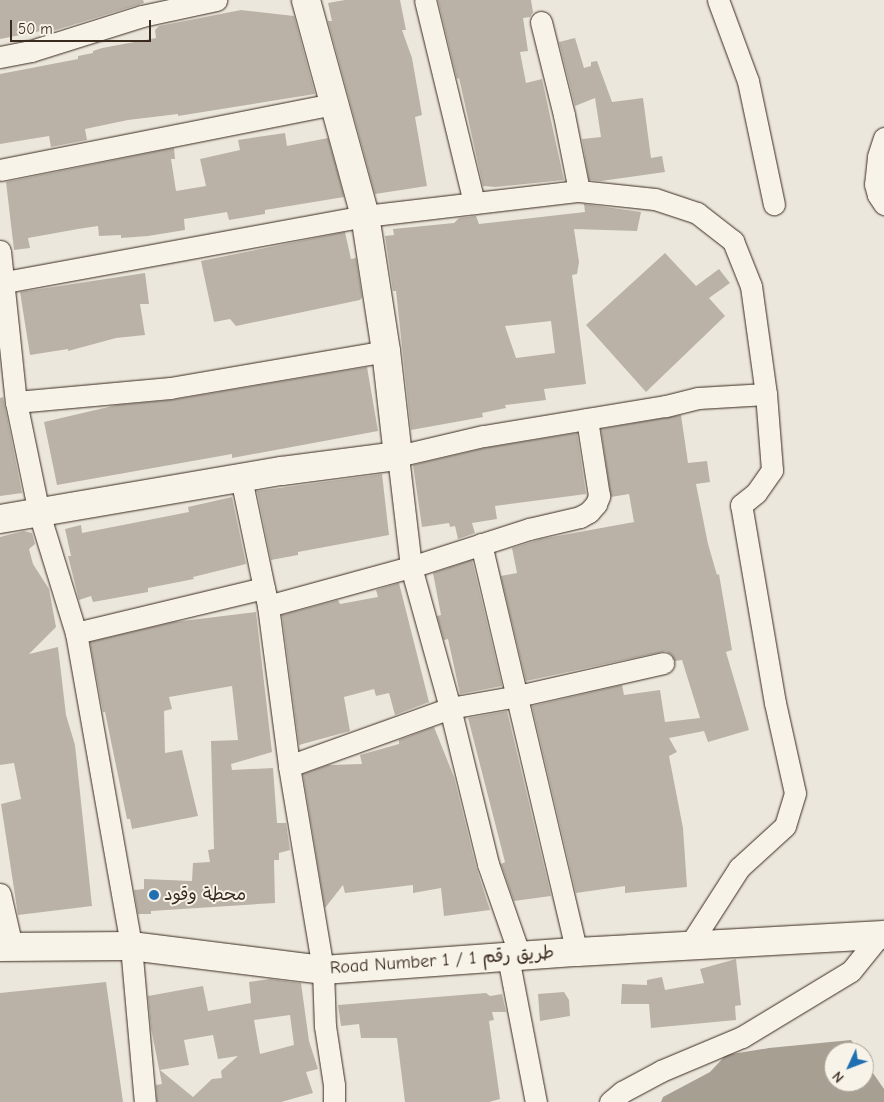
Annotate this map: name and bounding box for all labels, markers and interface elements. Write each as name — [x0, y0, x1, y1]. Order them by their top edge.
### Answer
scale bar — [12, 10, 154, 42]
text: 50 m — [18, 20, 53, 38]
place label: محطة وقود — [164, 884, 246, 906]
marker: محطة وقود — [148, 889, 160, 901]
street label: Road Number 1 / طريق رقم 1 — [329, 942, 555, 980]
north arrow — [824, 1042, 874, 1092]
text: N — [829, 1068, 848, 1086]

